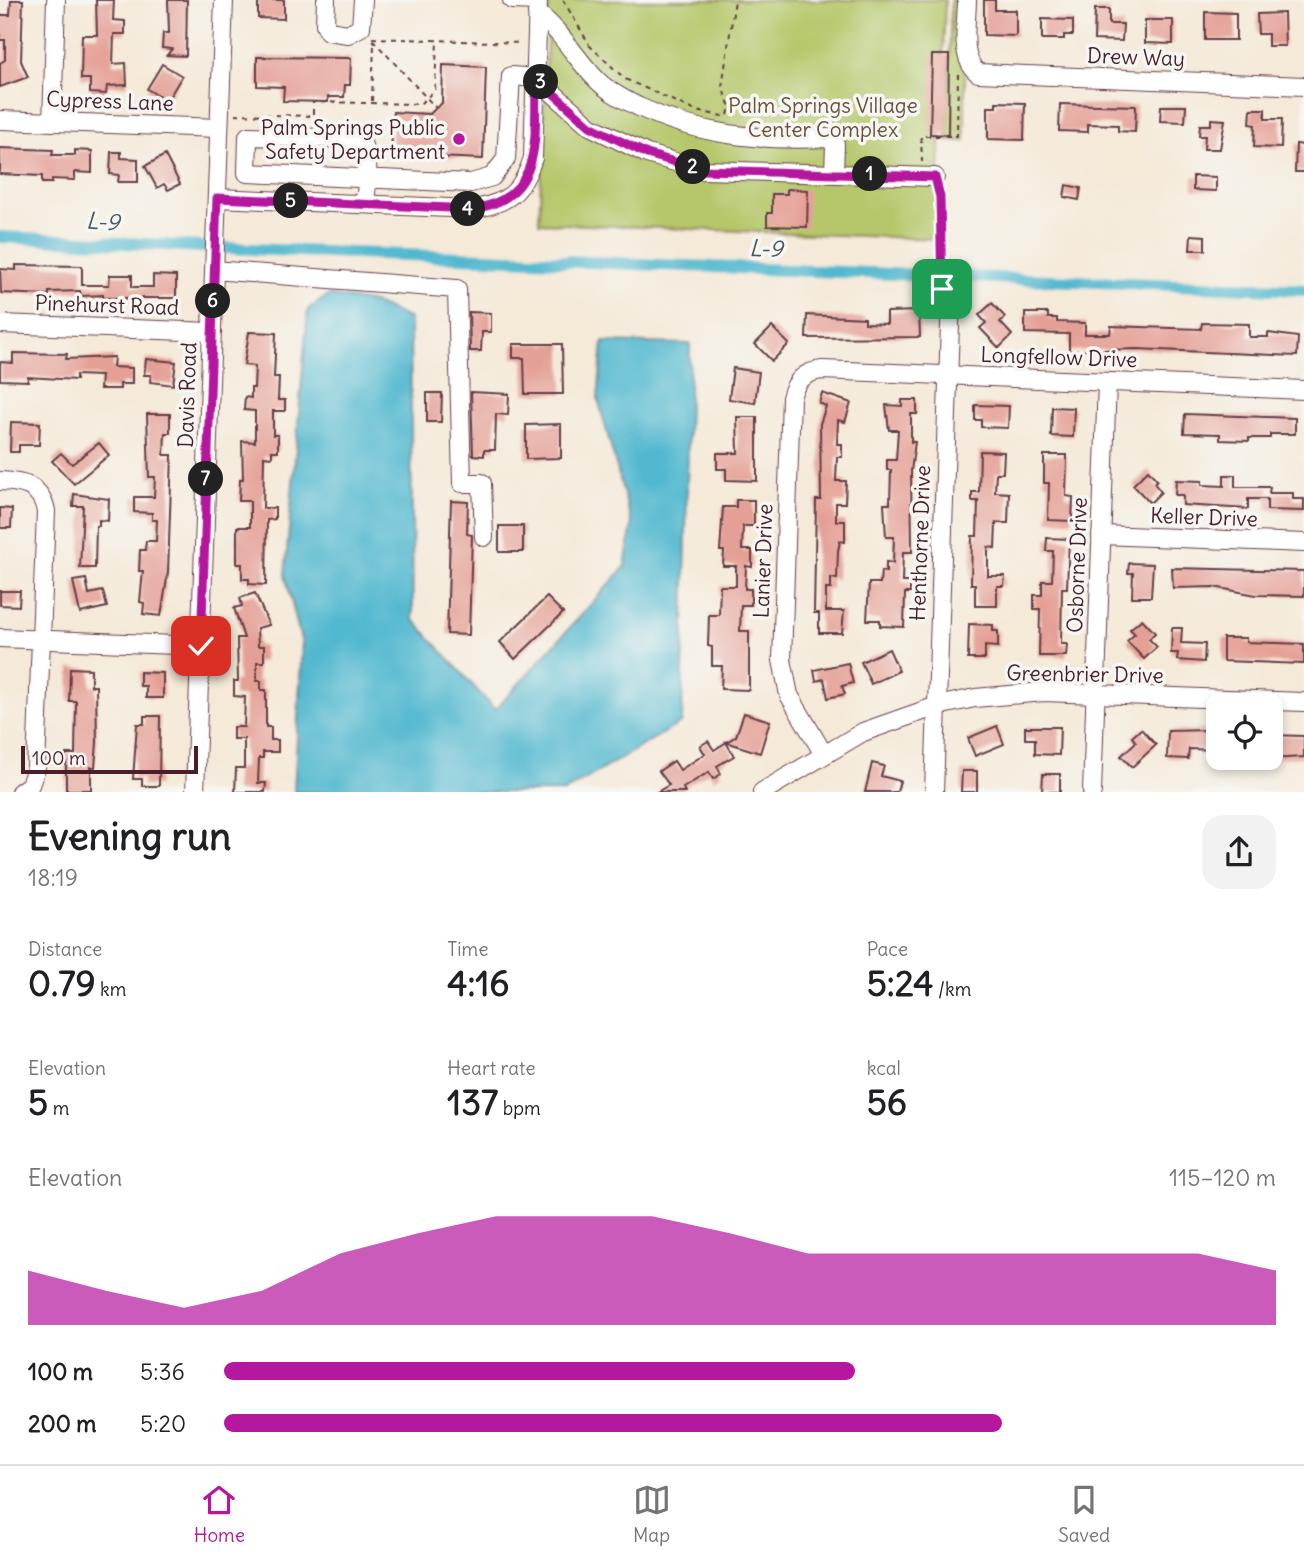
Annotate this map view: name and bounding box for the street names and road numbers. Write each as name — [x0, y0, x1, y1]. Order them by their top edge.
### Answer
street label: Drew Way — [1087, 42, 1185, 72]
street label: Cypress Lane — [46, 85, 174, 117]
street label: Pinehurst Road — [34, 289, 180, 321]
street label: Longfellow Drive — [980, 341, 1138, 373]
street label: Davis Road — [172, 342, 202, 448]
street label: Henthorne Drive — [904, 465, 936, 621]
street label: Osborne Drive — [1061, 497, 1093, 633]
street label: Keller Drive — [1150, 502, 1258, 532]
street label: Lanier Drive — [748, 503, 778, 619]
street label: Greenbrier Drive — [1006, 659, 1164, 689]

